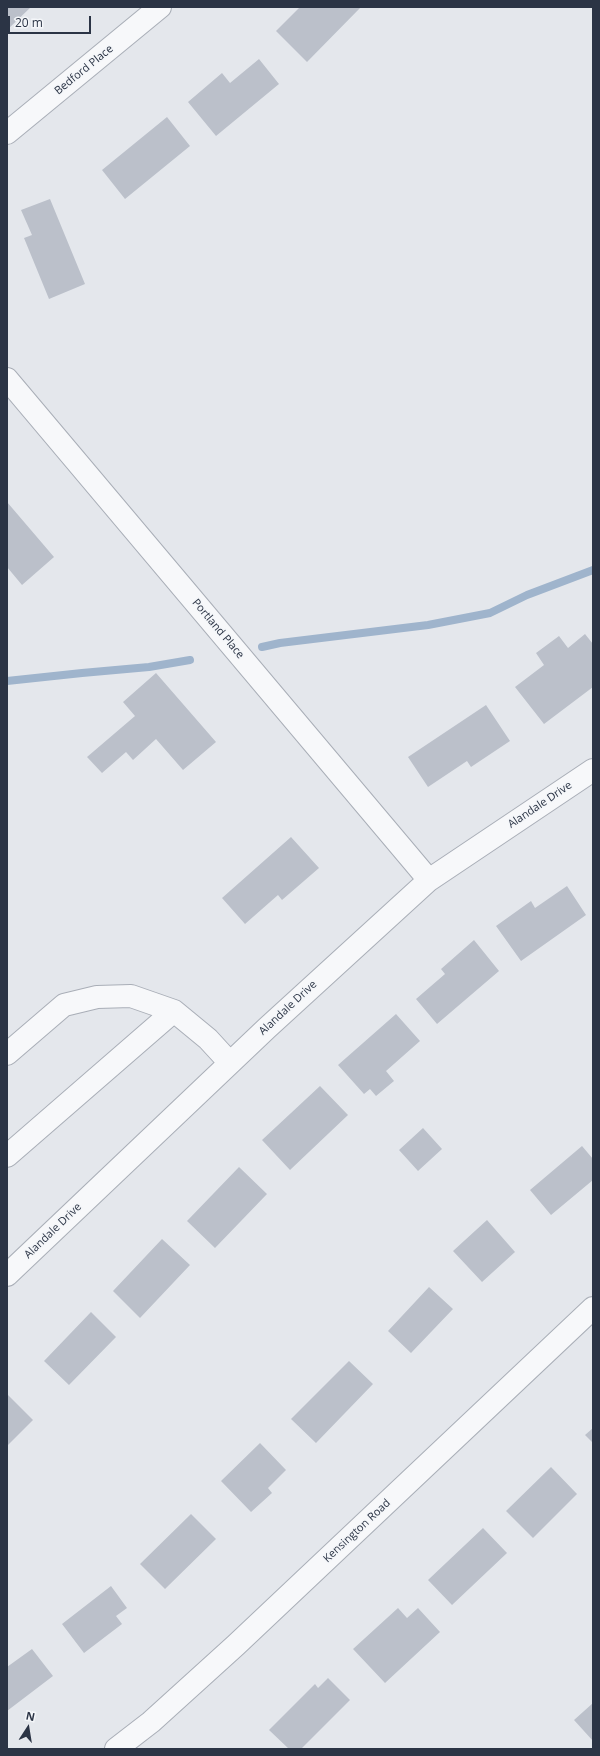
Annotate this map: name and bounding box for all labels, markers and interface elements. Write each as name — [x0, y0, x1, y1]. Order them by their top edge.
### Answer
scale bar — [10, 8, 93, 34]
text: 20 m — [15, 14, 43, 31]
street label: Bedford Place — [52, 42, 116, 98]
street label: Portland Place — [189, 596, 247, 662]
street label: Alandale Drive — [506, 779, 574, 831]
street label: Alandale Drive — [256, 978, 320, 1038]
street label: Alandale Drive — [22, 1200, 84, 1262]
street label: Kensington Road — [321, 1497, 393, 1565]
north arrow — [8, 1708, 48, 1748]
text: N — [25, 1708, 37, 1724]

